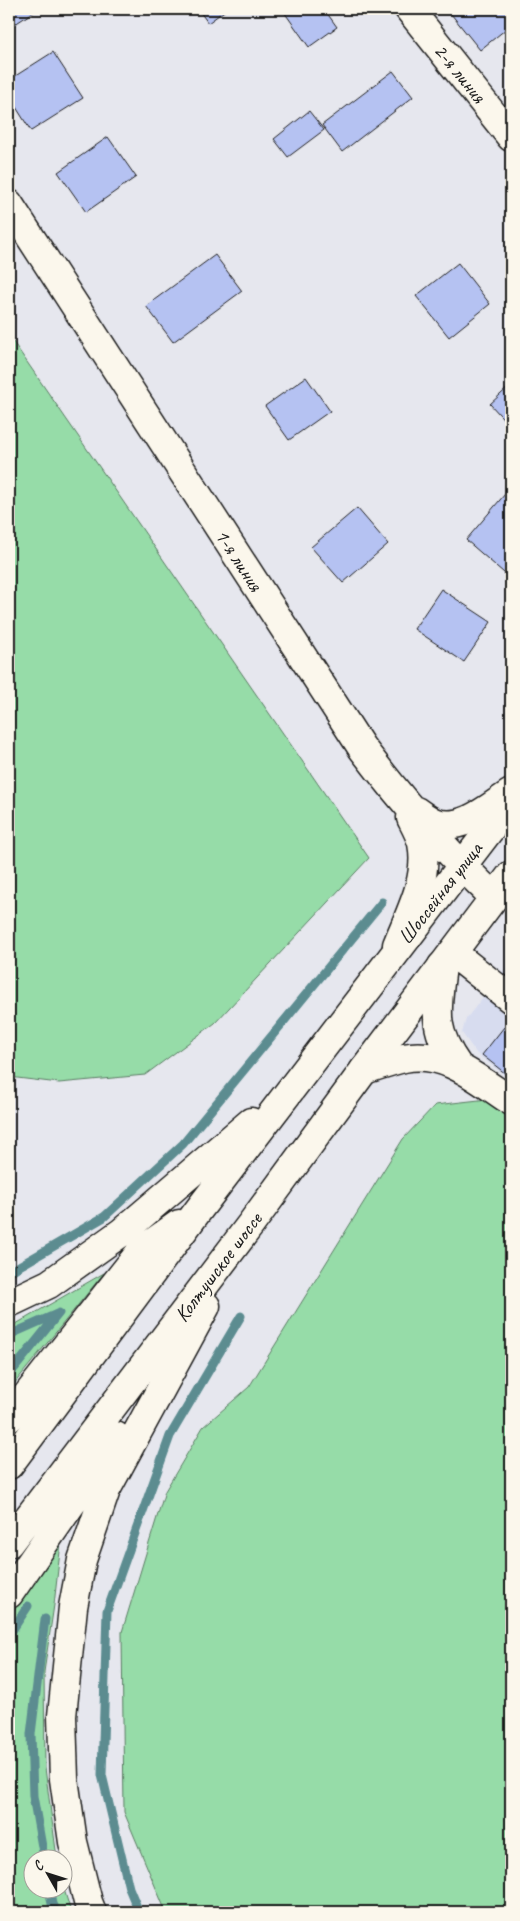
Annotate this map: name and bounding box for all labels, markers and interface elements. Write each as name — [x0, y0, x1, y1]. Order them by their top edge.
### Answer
street label: 2-я линия — [428, 38, 493, 109]
street label: 1-я линия — [209, 524, 270, 597]
street label: Шоссейная улица — [392, 836, 489, 949]
street label: Колтушское шоссе — [168, 1206, 268, 1327]
north arrow — [22, 1848, 72, 1898]
text: С — [30, 1856, 48, 1874]

